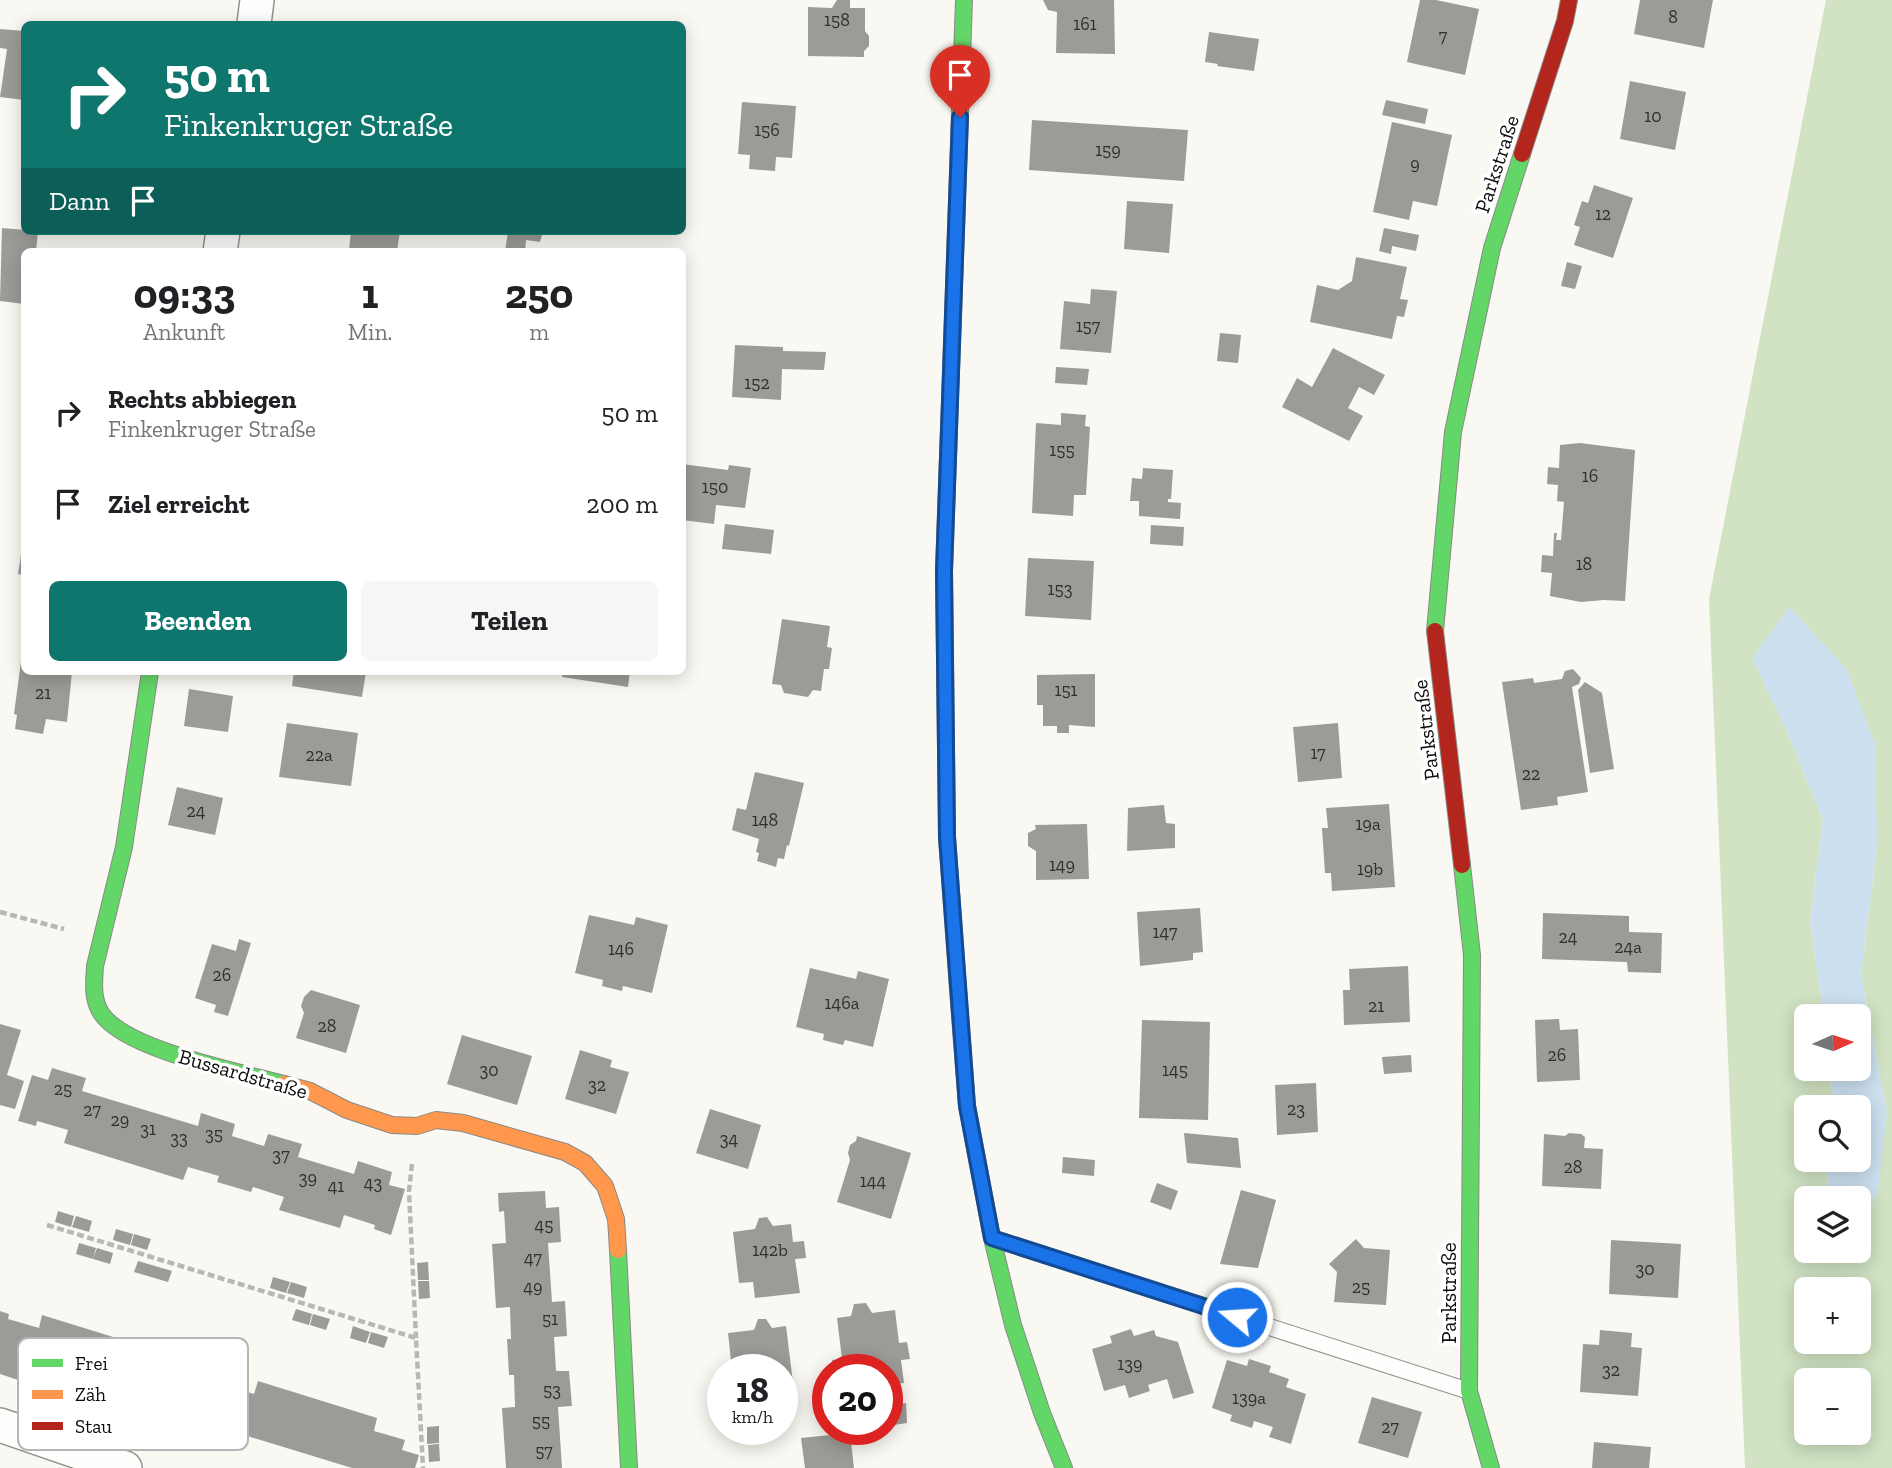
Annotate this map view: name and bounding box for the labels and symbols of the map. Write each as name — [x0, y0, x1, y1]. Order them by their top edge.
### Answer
house number: 8 — [1668, 6, 1678, 28]
house number: 158 — [824, 9, 850, 31]
house number: 161 — [1073, 13, 1097, 35]
house number: 7 — [1439, 25, 1448, 47]
pin — [930, 45, 990, 117]
house number: 10 — [1644, 105, 1662, 127]
street label: Parkstraße — [1469, 112, 1524, 216]
house number: 156 — [754, 119, 780, 141]
house number: 159 — [1095, 139, 1121, 161]
house number: 9 — [1410, 153, 1420, 175]
house number: 12 — [1595, 203, 1611, 225]
house number: 157 — [1076, 315, 1101, 337]
house number: 152 — [744, 372, 770, 394]
house number: 155 — [1049, 439, 1075, 461]
house number: 16 — [1582, 465, 1598, 487]
house number: 150 — [702, 476, 728, 498]
house number: 18 — [1576, 553, 1592, 575]
house number: 153 — [1048, 578, 1073, 600]
street label: Parkstraße — [1407, 678, 1444, 782]
house number: 151 — [1054, 679, 1078, 701]
house number: 21 — [35, 682, 51, 704]
house number: 17 — [1310, 742, 1326, 764]
house number: 22a — [305, 744, 333, 766]
house number: 22 — [1522, 763, 1540, 785]
house number: 24 — [187, 800, 206, 822]
house number: 148 — [752, 809, 778, 831]
house number: 19a — [1355, 813, 1381, 835]
house number: 149 — [1049, 854, 1075, 876]
house number: 19b — [1357, 858, 1383, 880]
house number: 147 — [1153, 921, 1178, 943]
house number: 24 — [1559, 926, 1578, 948]
house number: 24a — [1614, 936, 1642, 958]
house number: 146 — [608, 938, 634, 960]
house number: 26 — [213, 964, 231, 986]
house number: 146a — [825, 992, 860, 1014]
house number: 21 — [1368, 995, 1384, 1017]
north arrow — [1794, 1004, 1871, 1082]
house number: 28 — [318, 1015, 336, 1037]
street label: Bussardstraße — [176, 1043, 311, 1104]
house number: 26 — [1548, 1044, 1566, 1066]
house number: 30 — [479, 1059, 499, 1081]
house number: 145 — [1162, 1059, 1188, 1081]
house number: 32 — [588, 1074, 606, 1096]
house number: 25 — [54, 1078, 72, 1100]
house number: 23 — [1287, 1098, 1305, 1120]
house number: 27 — [83, 1099, 101, 1121]
house number: 29 — [111, 1109, 129, 1131]
house number: 31 — [140, 1118, 156, 1140]
house number: 35 — [205, 1123, 223, 1145]
house number: 33 — [170, 1127, 188, 1149]
house number: 34 — [720, 1128, 739, 1150]
house number: 37 — [272, 1144, 290, 1166]
house number: 28 — [1564, 1156, 1582, 1178]
house number: 39 — [299, 1167, 317, 1189]
house number: 144 — [860, 1170, 886, 1192]
house number: 43 — [364, 1172, 382, 1194]
house number: 41 — [328, 1175, 344, 1197]
house number: 45 — [535, 1214, 553, 1236]
house number: 142b — [752, 1239, 788, 1261]
street label: Parkstraße — [1436, 1242, 1461, 1344]
house number: 47 — [524, 1247, 542, 1269]
house number: 30 — [1635, 1258, 1655, 1280]
house number: 49 — [523, 1276, 543, 1298]
house number: 25 — [1352, 1276, 1370, 1298]
position arrow — [1200, 1280, 1274, 1354]
house number: 51 — [542, 1308, 558, 1330]
legend — [18, 1338, 248, 1450]
text: Frei — [75, 1352, 108, 1375]
house number: 139 — [1117, 1353, 1143, 1375]
speed limit sign: 20 — [812, 1354, 903, 1445]
house number: 32 — [1602, 1359, 1620, 1381]
house number: 53 — [543, 1379, 561, 1401]
text: Zäh — [75, 1383, 106, 1406]
house number: 139a — [1232, 1387, 1266, 1409]
house number: 55 — [532, 1410, 550, 1432]
text: Stau — [75, 1415, 112, 1438]
house number: 27 — [1381, 1416, 1399, 1438]
house number: 57 — [535, 1440, 553, 1462]

